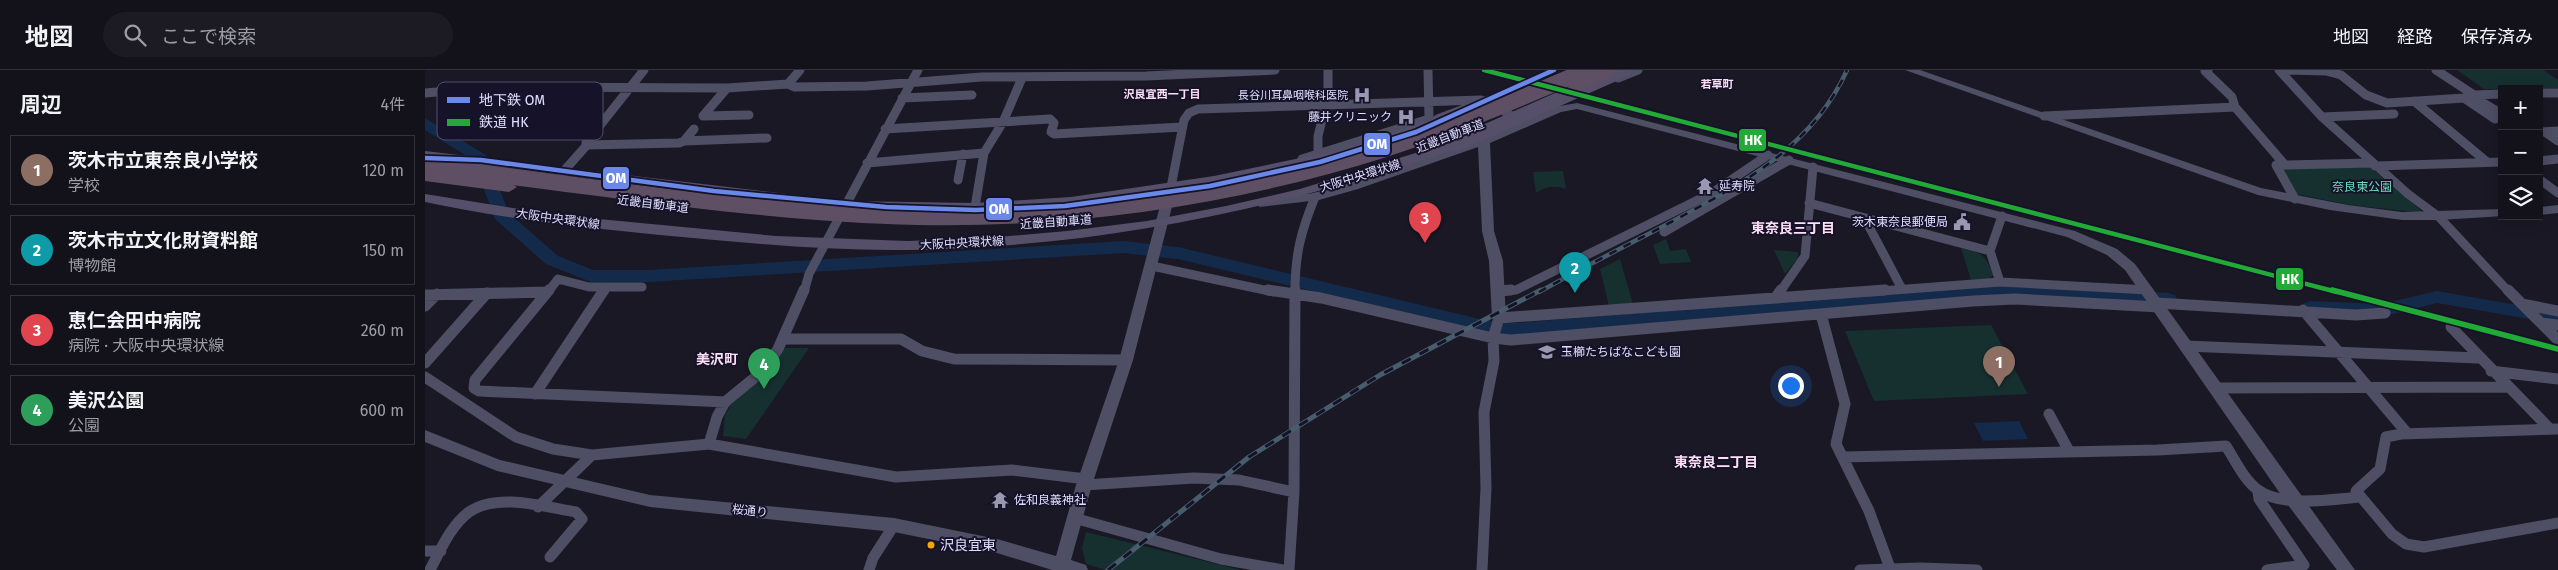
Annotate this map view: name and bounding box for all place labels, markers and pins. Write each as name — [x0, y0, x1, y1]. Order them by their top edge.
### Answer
hospital icon: 長谷川耳鼻咽喉科医院 — [1352, 85, 1372, 105]
place label: 長谷川耳鼻咽喉科医院 — [1238, 89, 1348, 102]
hospital icon: 藤井クリニック — [1396, 107, 1416, 127]
place label: 藤井クリニック — [1308, 110, 1392, 124]
temple icon: 延寿院 — [1695, 176, 1715, 196]
place label: 延寿院 — [1719, 179, 1755, 193]
pin: 3 — [1409, 202, 1441, 243]
public building icon: 茨木東奈良郵便局 — [1952, 212, 1972, 232]
place label: 茨木東奈良郵便局 — [1852, 215, 1948, 229]
pin: 2 — [1559, 252, 1591, 293]
school or university icon: 玉櫛たちばなこども園 — [1537, 342, 1557, 362]
place label: 玉櫛たちばなこども園 — [1561, 345, 1681, 359]
pin: 1 — [1983, 346, 2015, 387]
pin: 4 — [748, 348, 780, 389]
temple icon: 佐和良義神社 — [990, 490, 1010, 510]
place label: 佐和良義神社 — [1014, 493, 1086, 507]
place label: 沢良宜東 — [940, 537, 996, 554]
marker: 沢良宜東 — [926, 540, 936, 550]

